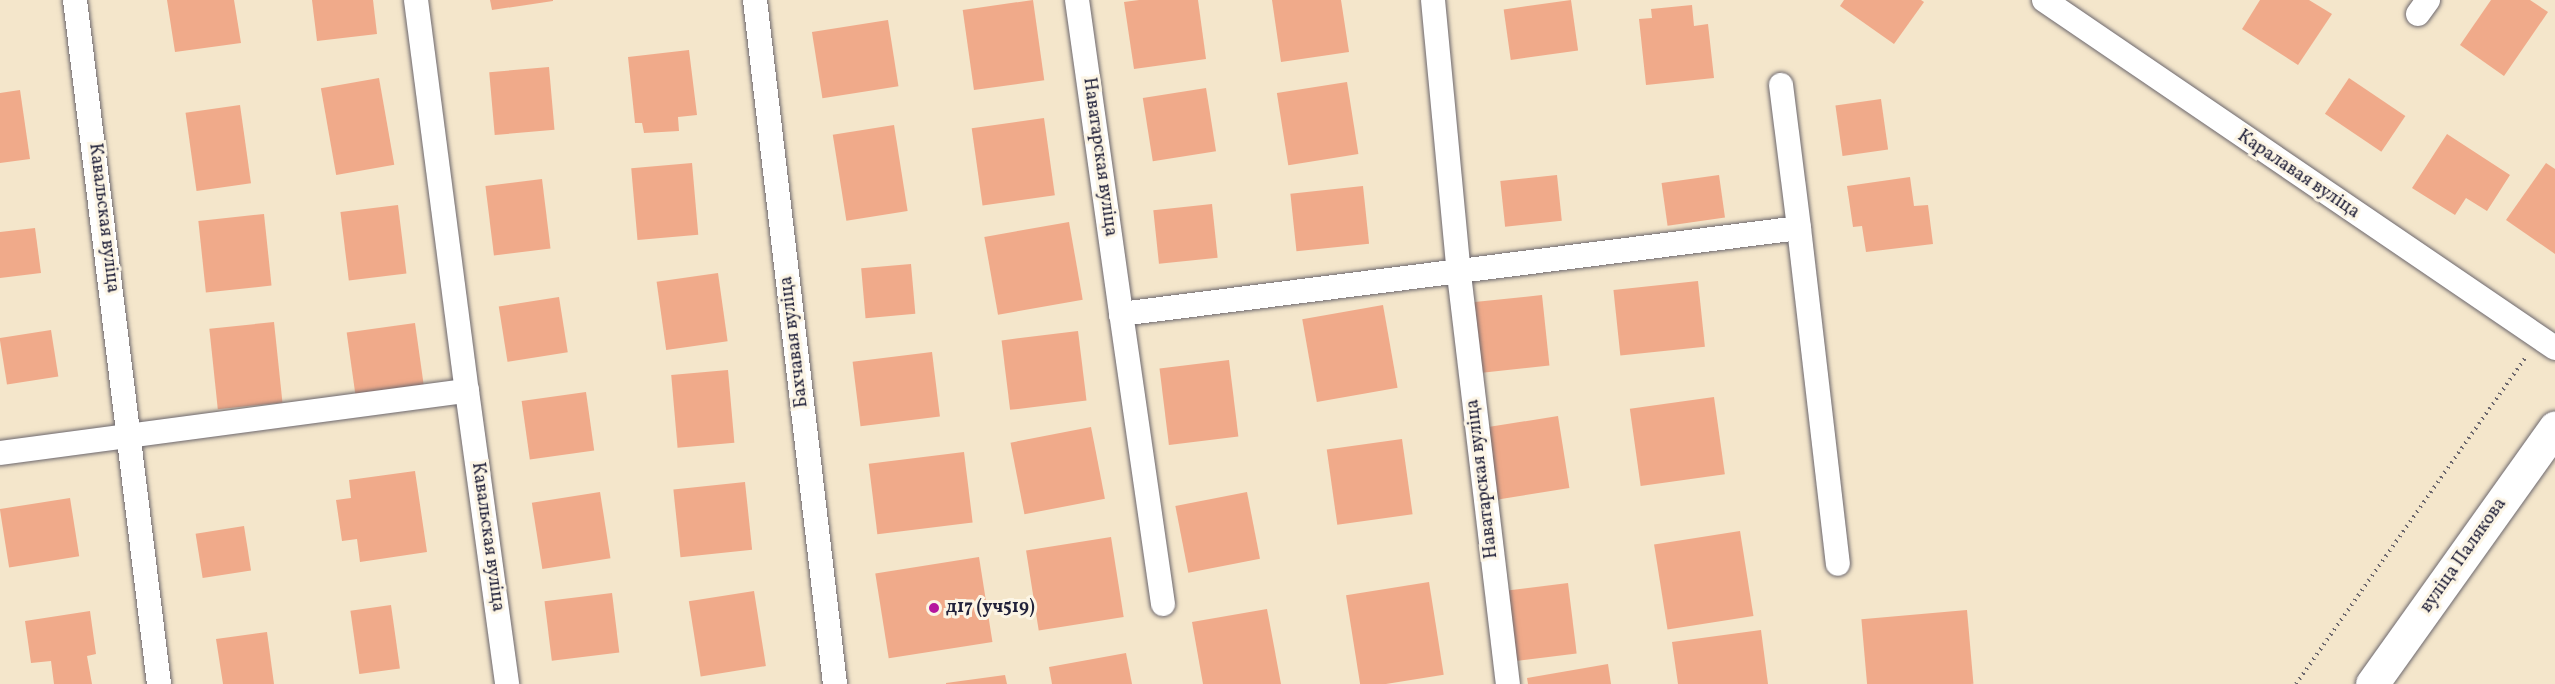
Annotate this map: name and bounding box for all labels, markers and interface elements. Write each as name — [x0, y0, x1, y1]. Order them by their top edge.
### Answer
street label: Наватарская вуліца — [1077, 76, 1121, 238]
street label: Каралавая вуліца — [2233, 126, 2363, 224]
street label: Кавальская вуліца — [83, 142, 123, 294]
street label: Бахчавая вуліца — [776, 275, 814, 409]
street label: Наватарская вуліца — [1463, 398, 1503, 560]
street label: Кавальская вуліца — [466, 461, 508, 613]
street label: вуліца Палякова — [2416, 494, 2512, 618]
place label: д17 (уч519) — [946, 597, 1035, 619]
marker: д17 (уч519) — [927, 601, 941, 615]

